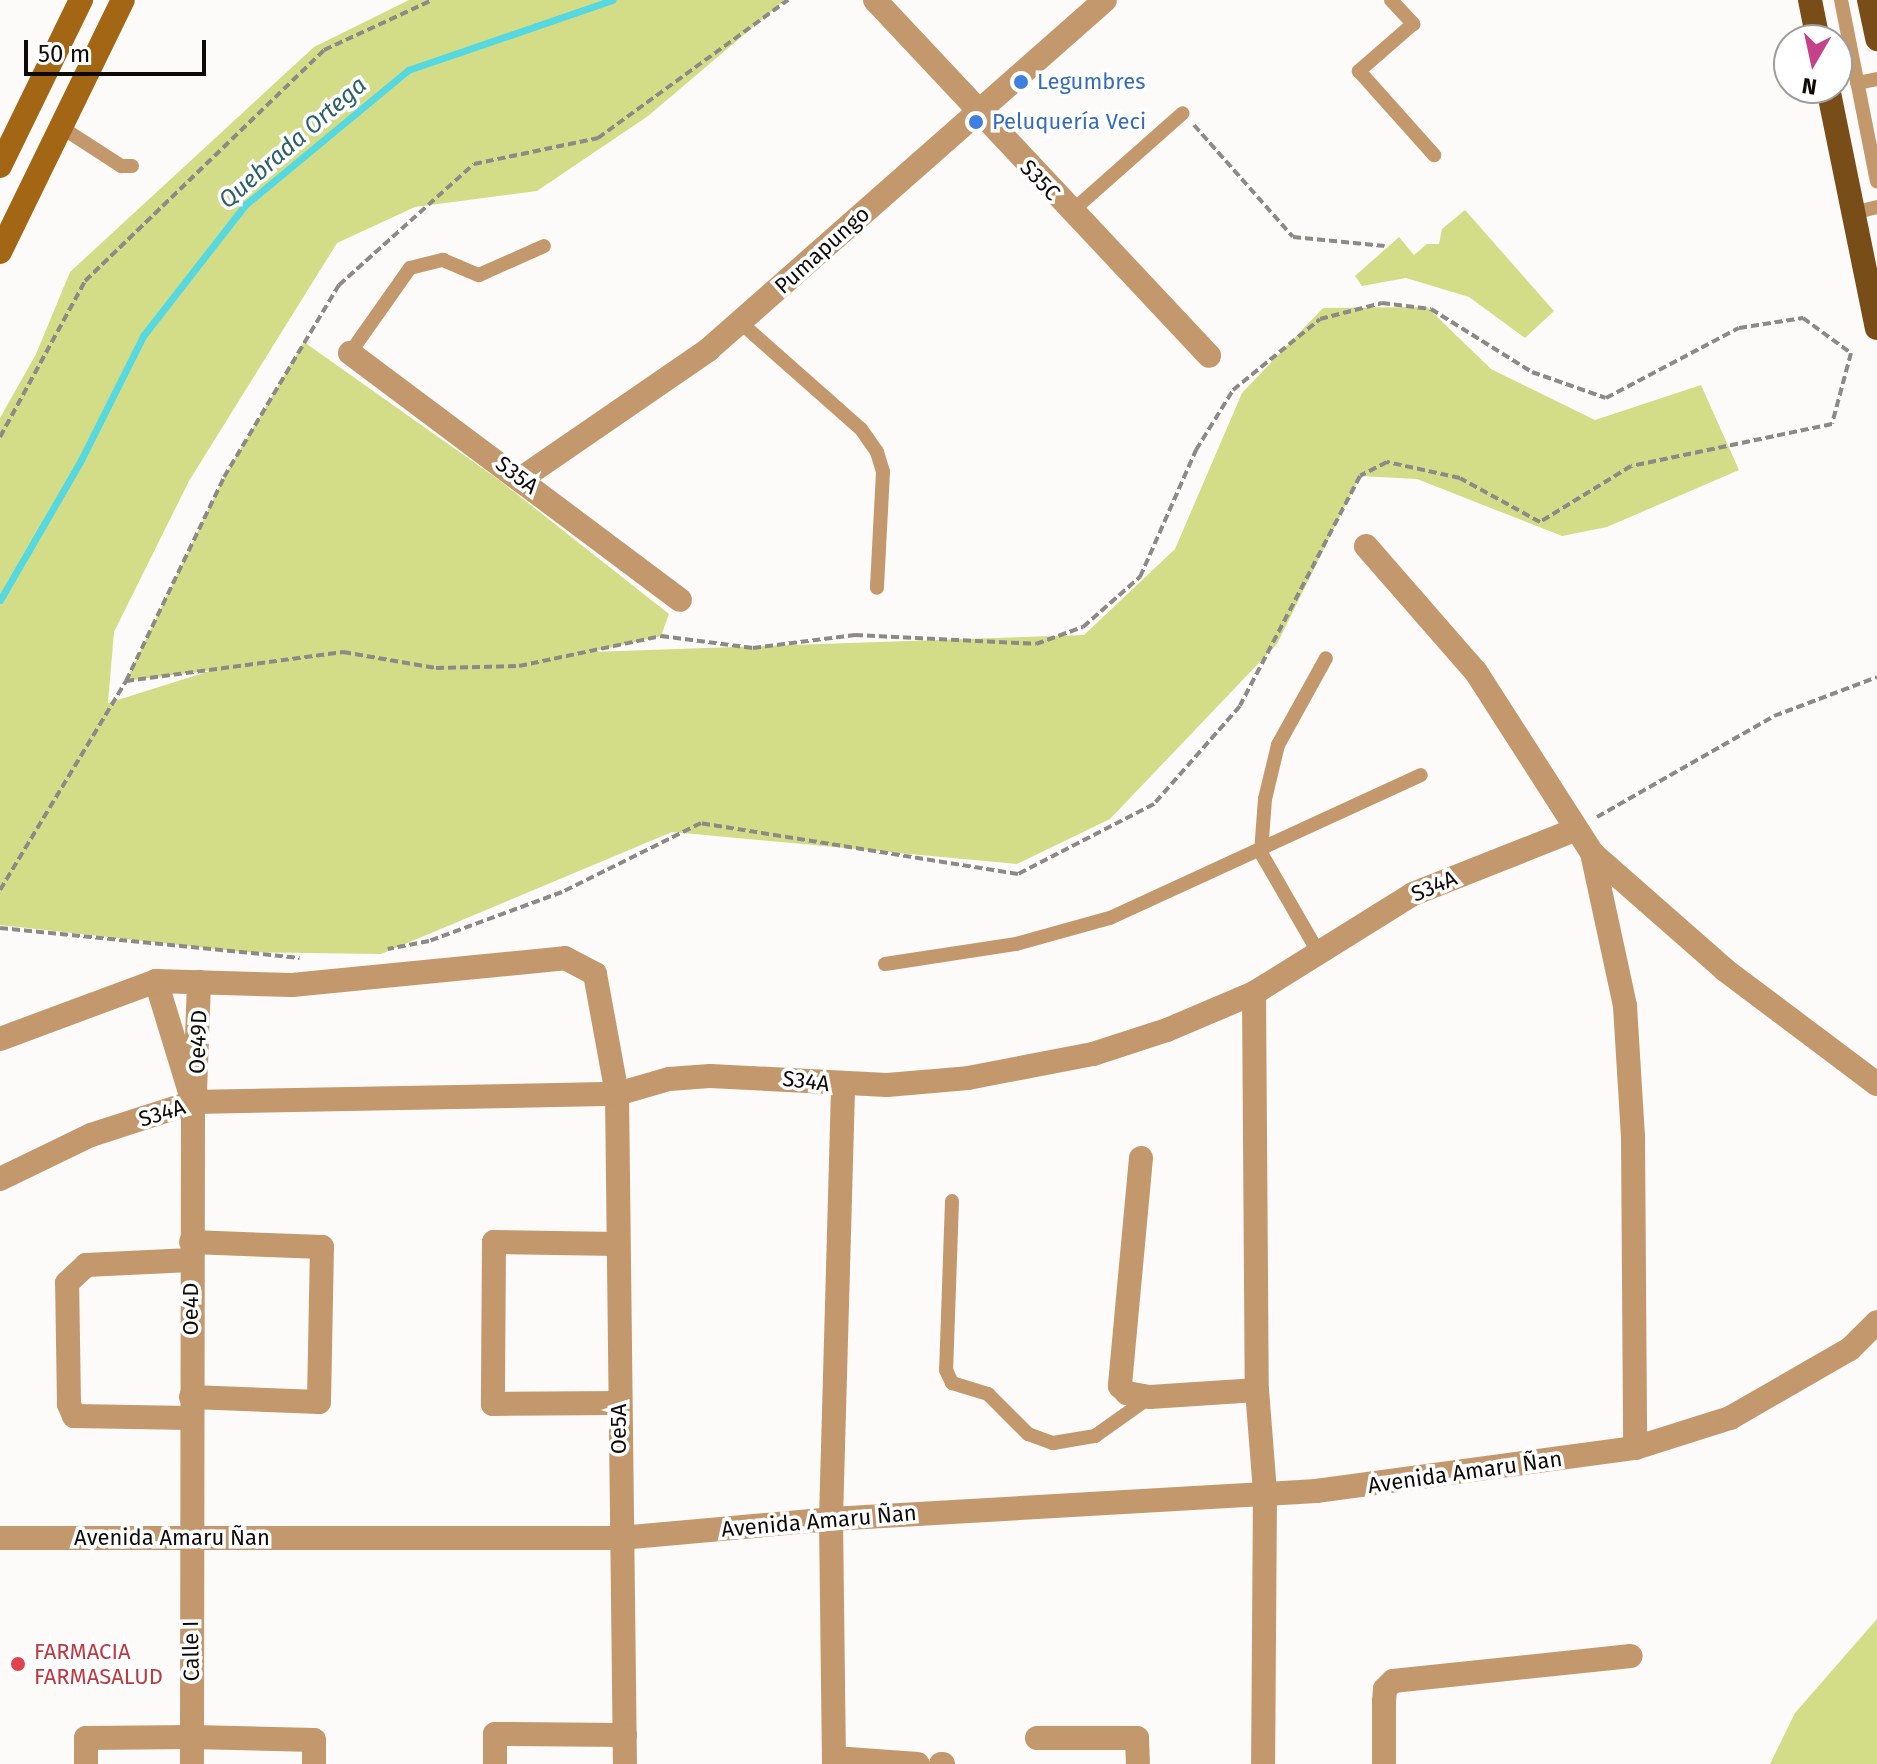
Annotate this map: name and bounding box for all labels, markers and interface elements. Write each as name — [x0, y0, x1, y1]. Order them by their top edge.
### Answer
scale bar — [28, 24, 210, 74]
north arrow — [1773, 24, 1853, 104]
text: 50 m — [38, 40, 90, 68]
place label: Legumbres — [1037, 69, 1145, 95]
water label: Quebrada Ortega — [213, 71, 373, 215]
text: N — [1800, 72, 1819, 101]
marker: Legumbres — [1012, 73, 1030, 91]
place label: Peluquería Veci — [992, 109, 1146, 135]
marker: Peluquería Veci — [967, 113, 985, 131]
street label: S35C — [1014, 154, 1066, 206]
street label: Pumapungo — [769, 201, 875, 299]
street label: S35A — [490, 450, 544, 500]
street label: S34A — [1407, 865, 1461, 907]
street label: Oe49D — [184, 1009, 212, 1075]
street label: S34A — [781, 1065, 831, 1097]
street label: S34A — [136, 1093, 188, 1133]
street label: Oe4D — [178, 1282, 204, 1336]
street label: Oe5A — [606, 1404, 632, 1454]
street label: Avenida Amaru Ñan — [1366, 1445, 1564, 1499]
street label: Avenida Amaru Ñan — [720, 1499, 918, 1543]
street label: Avenida Amaru Ñan — [74, 1525, 270, 1551]
street label: Calle I — [177, 1620, 205, 1682]
place label: FARMACIA FARMASALUD — [34, 1638, 163, 1690]
marker: FARMACIA FARMASALUD — [9, 1655, 27, 1673]

